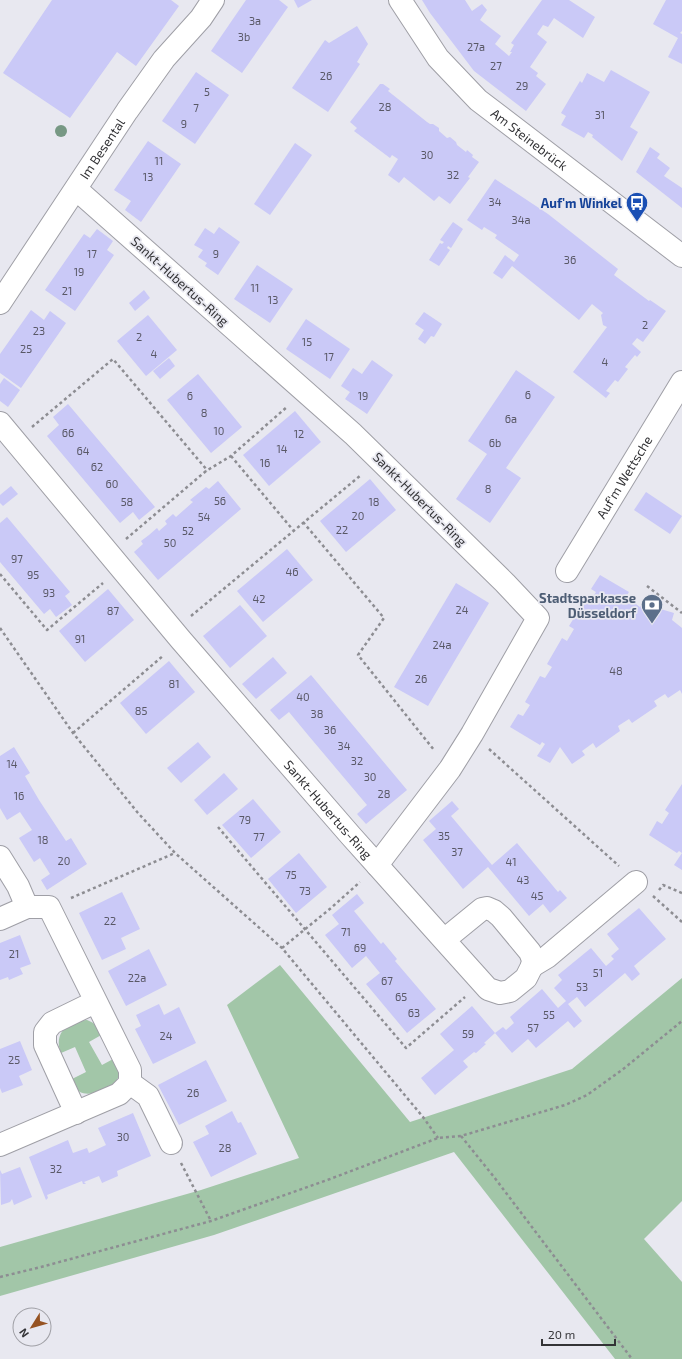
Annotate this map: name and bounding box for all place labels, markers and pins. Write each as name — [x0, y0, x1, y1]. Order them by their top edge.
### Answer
bus stop icon: Auf'm Winkel — [624, 190, 650, 223]
place label: Auf'm Winkel — [541, 195, 623, 211]
place label: Stadtsparkasse Düsseldorf — [539, 590, 637, 621]
bank icon: Stadtsparkasse Düsseldorf — [639, 592, 665, 625]

